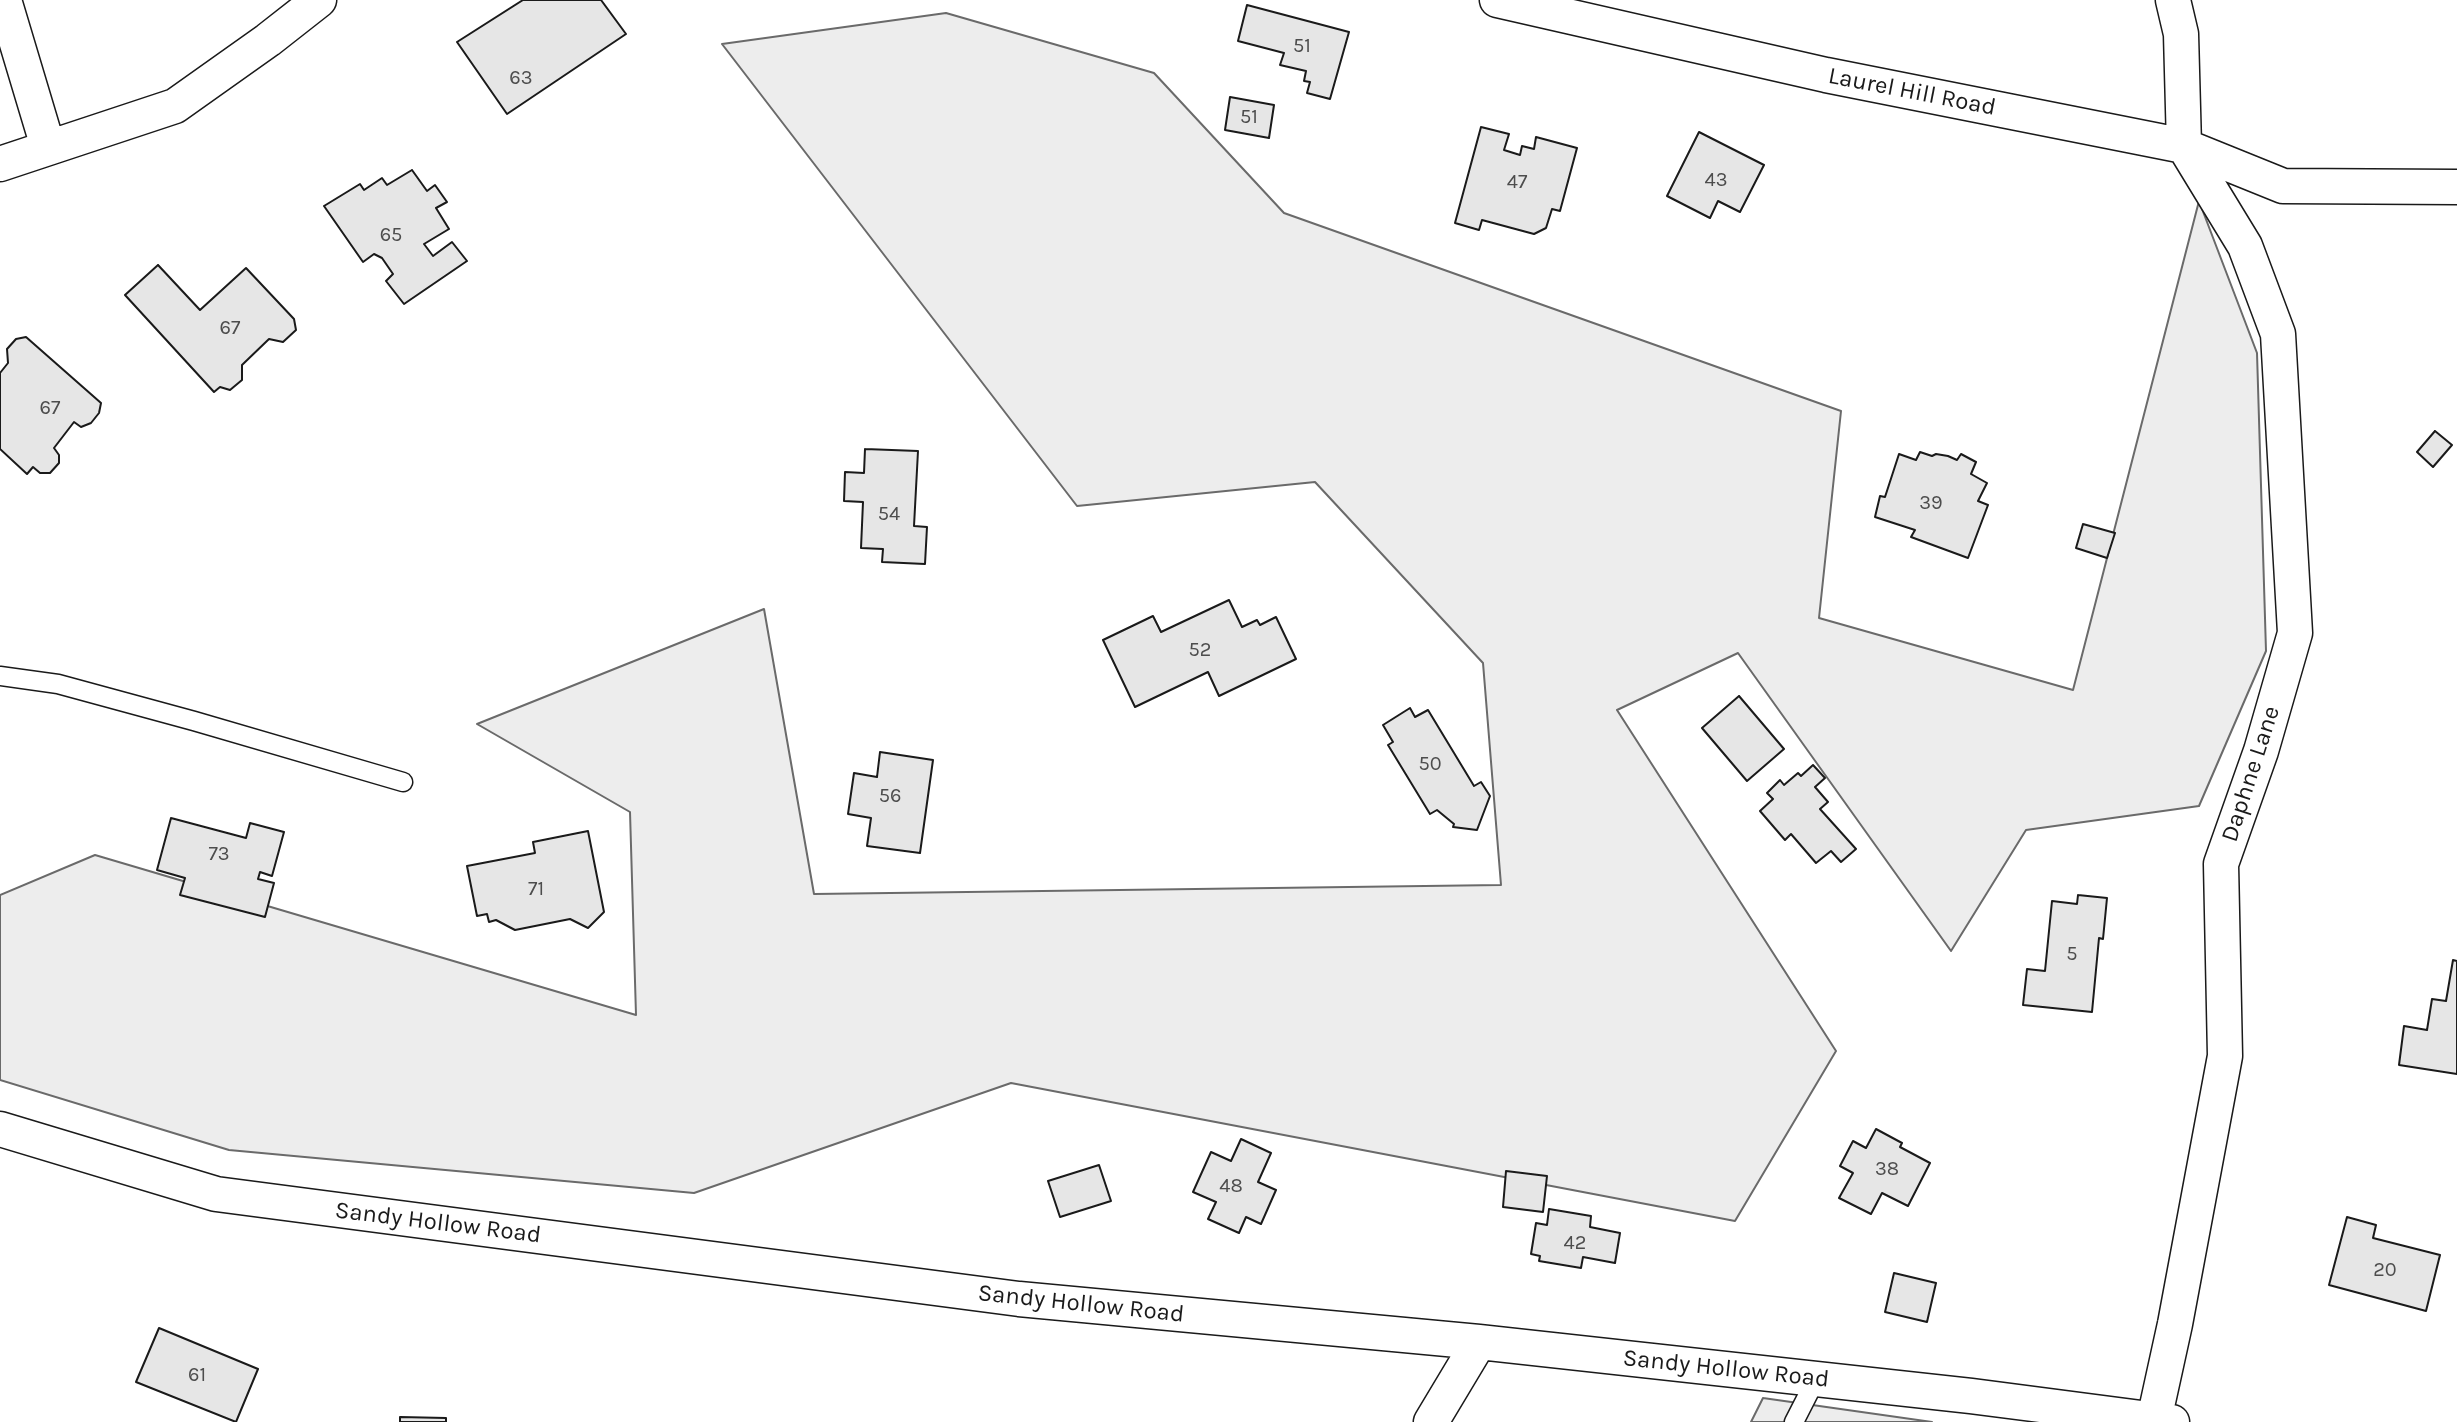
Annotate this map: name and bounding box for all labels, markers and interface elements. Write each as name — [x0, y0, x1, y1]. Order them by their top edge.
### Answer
house number: 51 — [1293, 34, 1311, 58]
street label: Laurel Hill Road — [1826, 62, 1998, 122]
house number: 63 — [509, 66, 533, 90]
house number: 51 — [1240, 105, 1258, 129]
house number: 43 — [1705, 168, 1727, 192]
house number: 47 — [1507, 170, 1527, 194]
house number: 65 — [380, 223, 402, 247]
house number: 67 — [220, 316, 240, 340]
house number: 67 — [40, 396, 60, 420]
house number: 39 — [1919, 491, 1943, 515]
house number: 54 — [878, 502, 900, 526]
house number: 52 — [1189, 638, 1211, 662]
street label: Daphne Lane — [2215, 702, 2287, 846]
house number: 50 — [1418, 752, 1442, 776]
house number: 56 — [879, 784, 901, 808]
house number: 73 — [208, 842, 230, 866]
house number: 71 — [528, 877, 544, 901]
house number: 5 — [2066, 942, 2078, 966]
house number: 38 — [1875, 1157, 1899, 1181]
house number: 48 — [1219, 1174, 1243, 1198]
street label: Sandy Hollow Road — [333, 1196, 543, 1250]
house number: 42 — [1564, 1231, 1586, 1255]
house number: 20 — [2373, 1258, 2397, 1282]
street label: Sandy Hollow Road — [976, 1279, 1186, 1329]
street label: Sandy Hollow Road — [1621, 1344, 1831, 1394]
house number: 61 — [188, 1363, 206, 1387]

